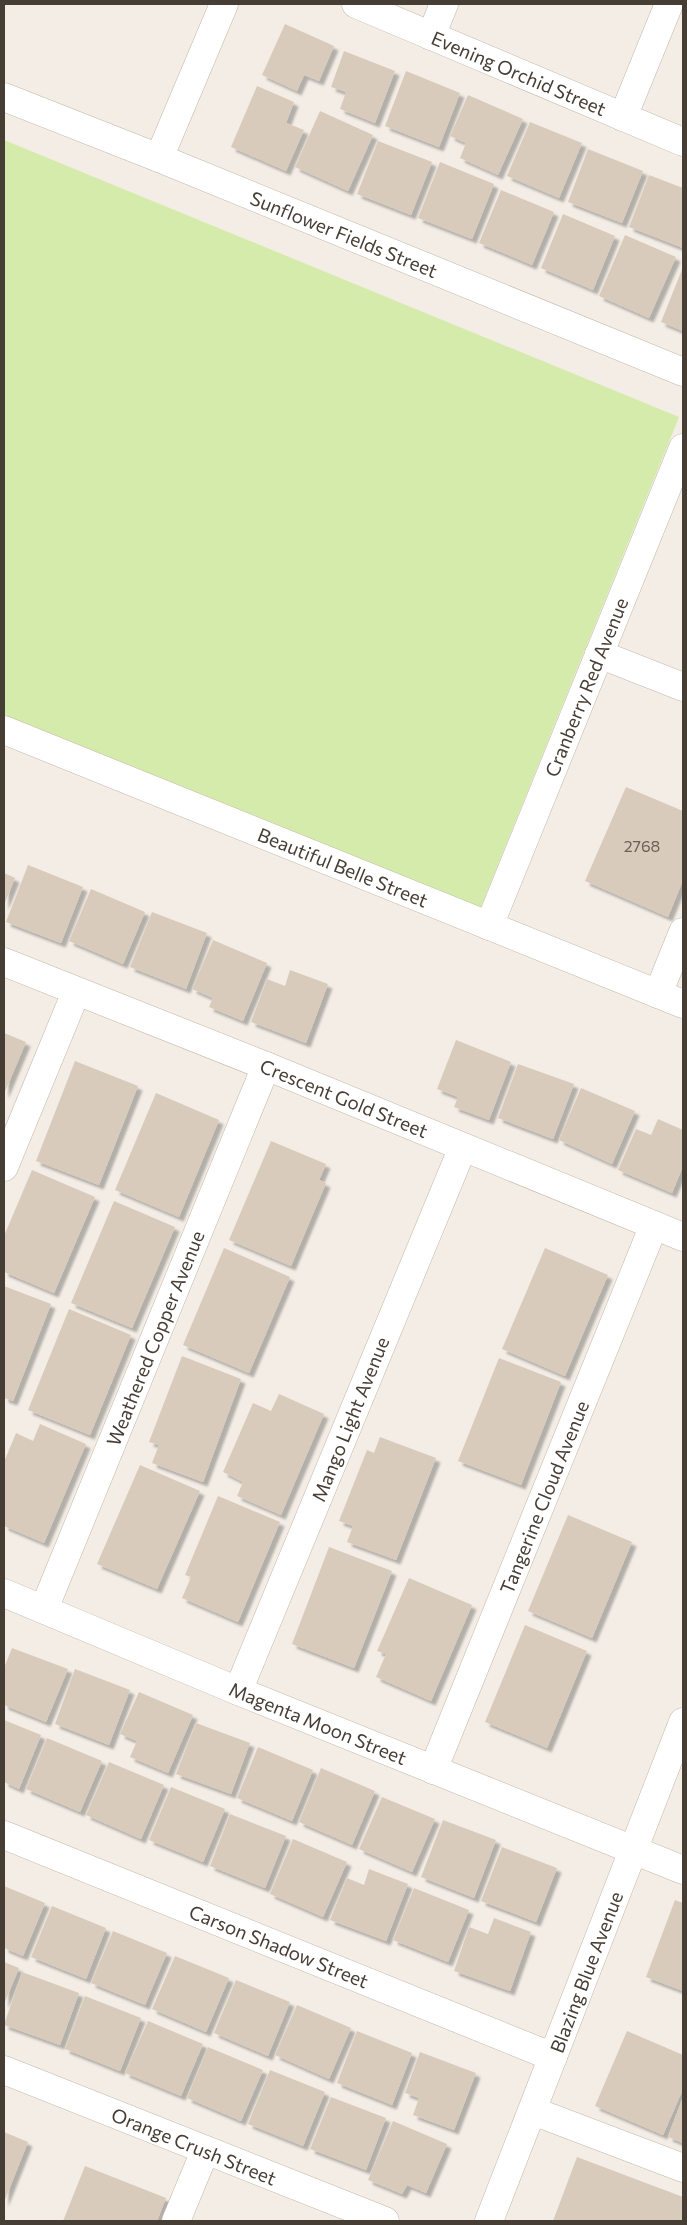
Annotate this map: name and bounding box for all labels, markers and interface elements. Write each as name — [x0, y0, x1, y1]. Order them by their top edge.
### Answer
street label: Evening Orchid Street — [428, 26, 610, 120]
street label: Sunflower Fields Street — [247, 186, 441, 282]
street label: Cranberry Red Avenue — [540, 594, 632, 780]
street label: Beautiful Belle Street — [255, 822, 432, 912]
house number: 2768 — [624, 836, 660, 855]
street label: Crescent Gold Street — [257, 1054, 432, 1142]
street label: Weathered Copper Avenue — [101, 1227, 209, 1449]
street label: Mango Light Avenue — [306, 1333, 394, 1505]
street label: Tangerine Cloud Avenue — [495, 1397, 593, 1597]
street label: Magenta Moon Street — [226, 1677, 410, 1769]
street label: Blazing Blue Avenue — [545, 1888, 627, 2056]
street label: Carson Shadow Street — [186, 1900, 372, 1993]
street label: Orange Crush Street — [108, 2102, 280, 2190]

